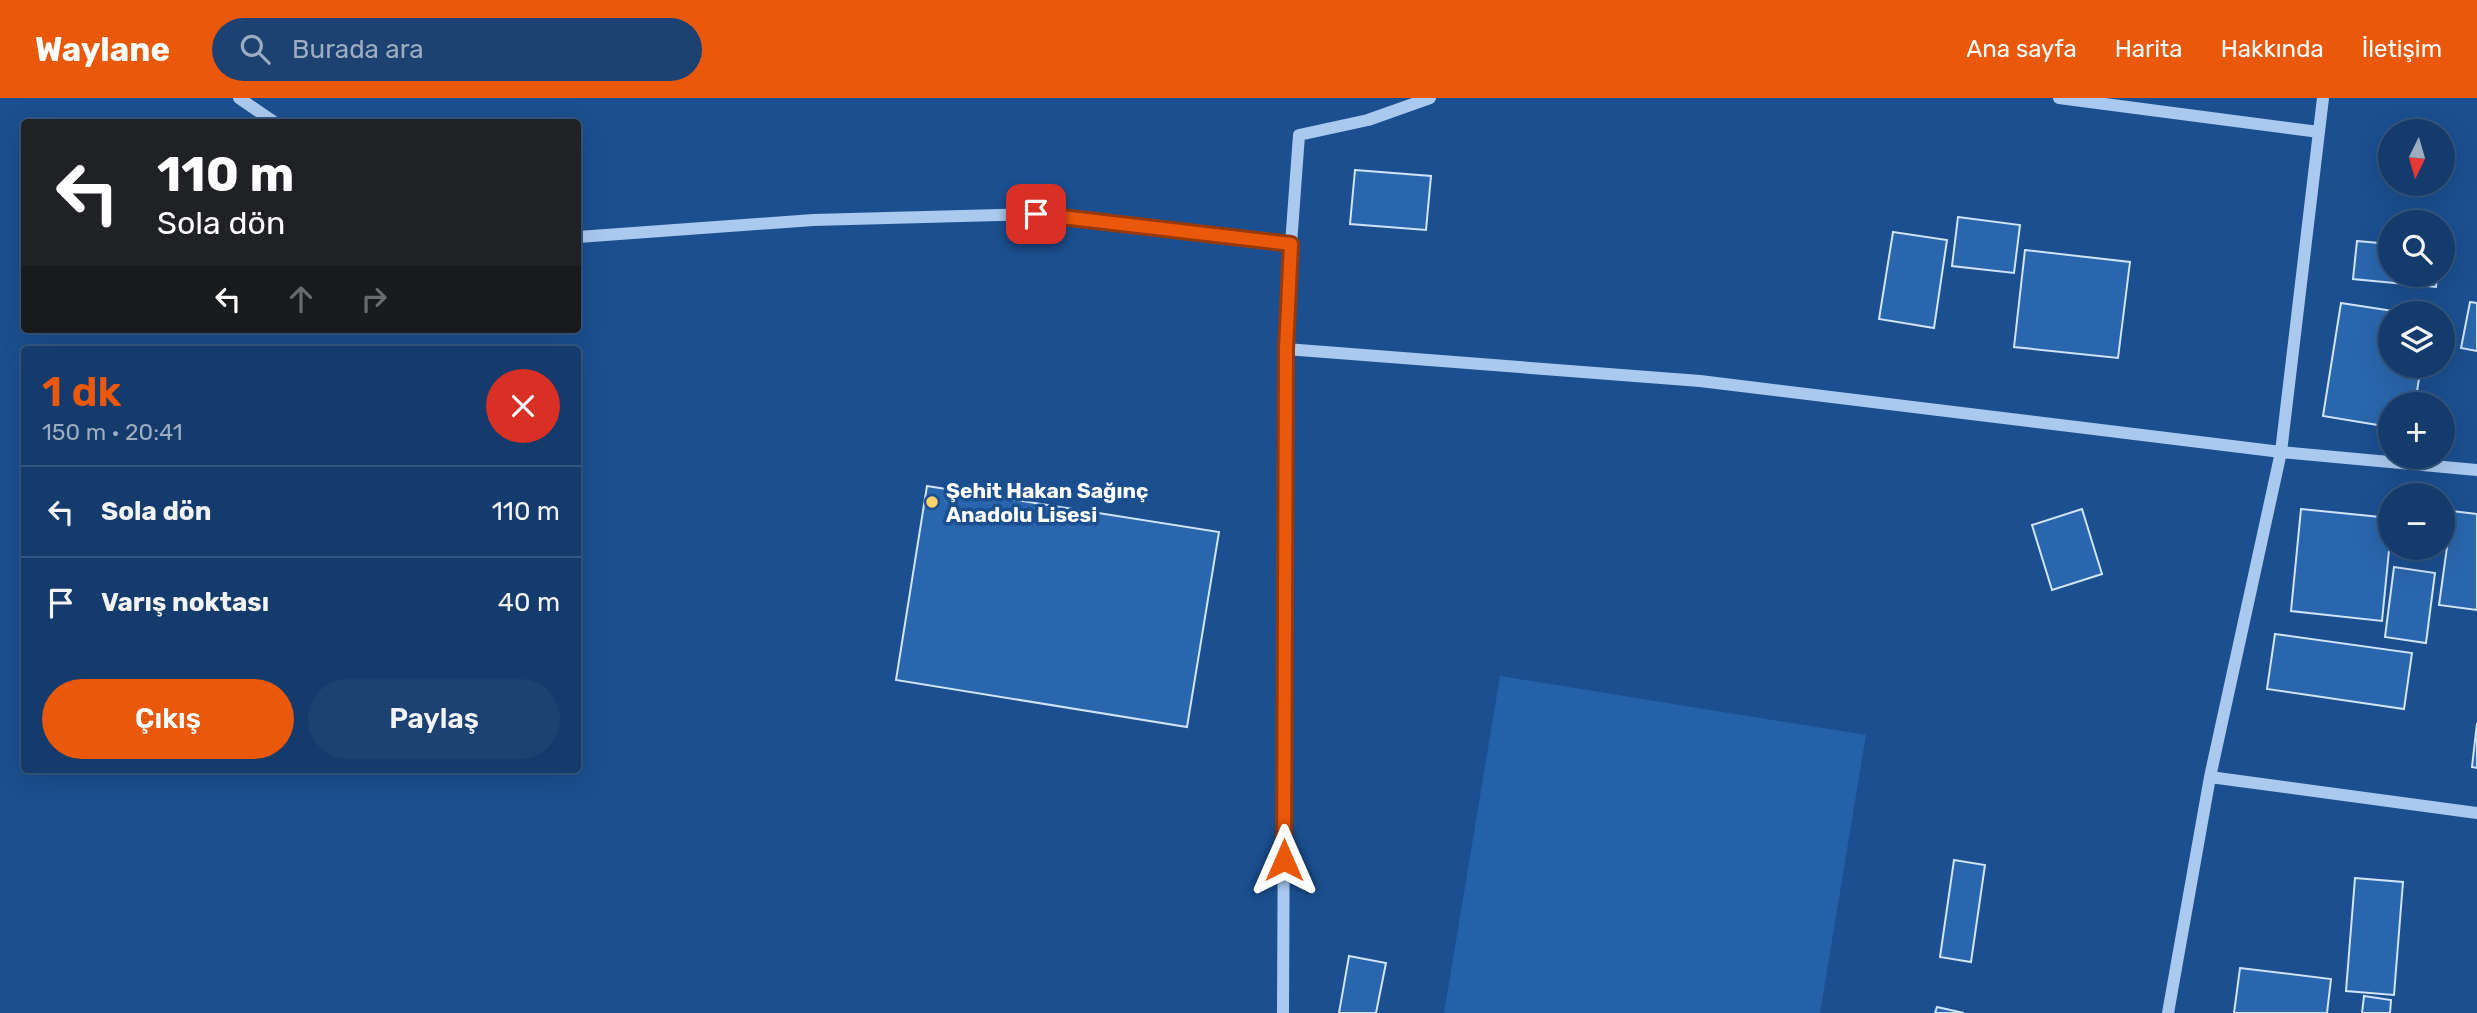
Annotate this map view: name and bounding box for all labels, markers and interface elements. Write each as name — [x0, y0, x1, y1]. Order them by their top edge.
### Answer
search box — [212, 18, 702, 81]
text: Waylane — [35, 30, 170, 69]
icon: search — [236, 30, 274, 68]
text: Burada ara — [292, 34, 424, 65]
text: Ana sayfa — [1966, 35, 2077, 63]
text: Harita — [2115, 35, 2183, 63]
text: Hakkında — [2221, 35, 2324, 63]
text: İletişim — [2362, 35, 2442, 63]
north arrow — [2378, 119, 2455, 196]
map controls — [2378, 119, 2455, 560]
text: 110 m — [157, 145, 294, 203]
icon: left — [42, 147, 133, 238]
pin — [1006, 184, 1066, 244]
icon: arrive — [1017, 195, 1055, 233]
text: Sola dön — [157, 204, 285, 242]
button: search — [2378, 210, 2455, 287]
icon: left — [209, 280, 247, 318]
icon: ahead — [282, 280, 320, 318]
icon: right — [355, 280, 393, 318]
button: layers — [2378, 301, 2455, 378]
text: 1 dk — [42, 367, 121, 417]
button: close — [486, 369, 560, 443]
button: + — [2378, 392, 2455, 469]
text: 150 m · 20:41 — [42, 418, 183, 446]
place label: Şehit Hakan Sağınç Anadolu Lisesi — [946, 478, 1148, 527]
button: − — [2378, 483, 2455, 560]
icon: left — [42, 493, 80, 531]
marker: Şehit Hakan Sağınç Anadolu Lisesi — [924, 494, 940, 510]
text: Sola dön — [101, 496, 211, 527]
text: 110 m — [492, 496, 560, 527]
icon: arrive — [42, 584, 80, 622]
text: Varış noktası — [101, 587, 269, 618]
text: 40 m — [498, 587, 560, 618]
button: Çıkış — [42, 679, 294, 759]
button: Paylaş — [308, 679, 560, 759]
position arrow — [1247, 823, 1321, 897]

